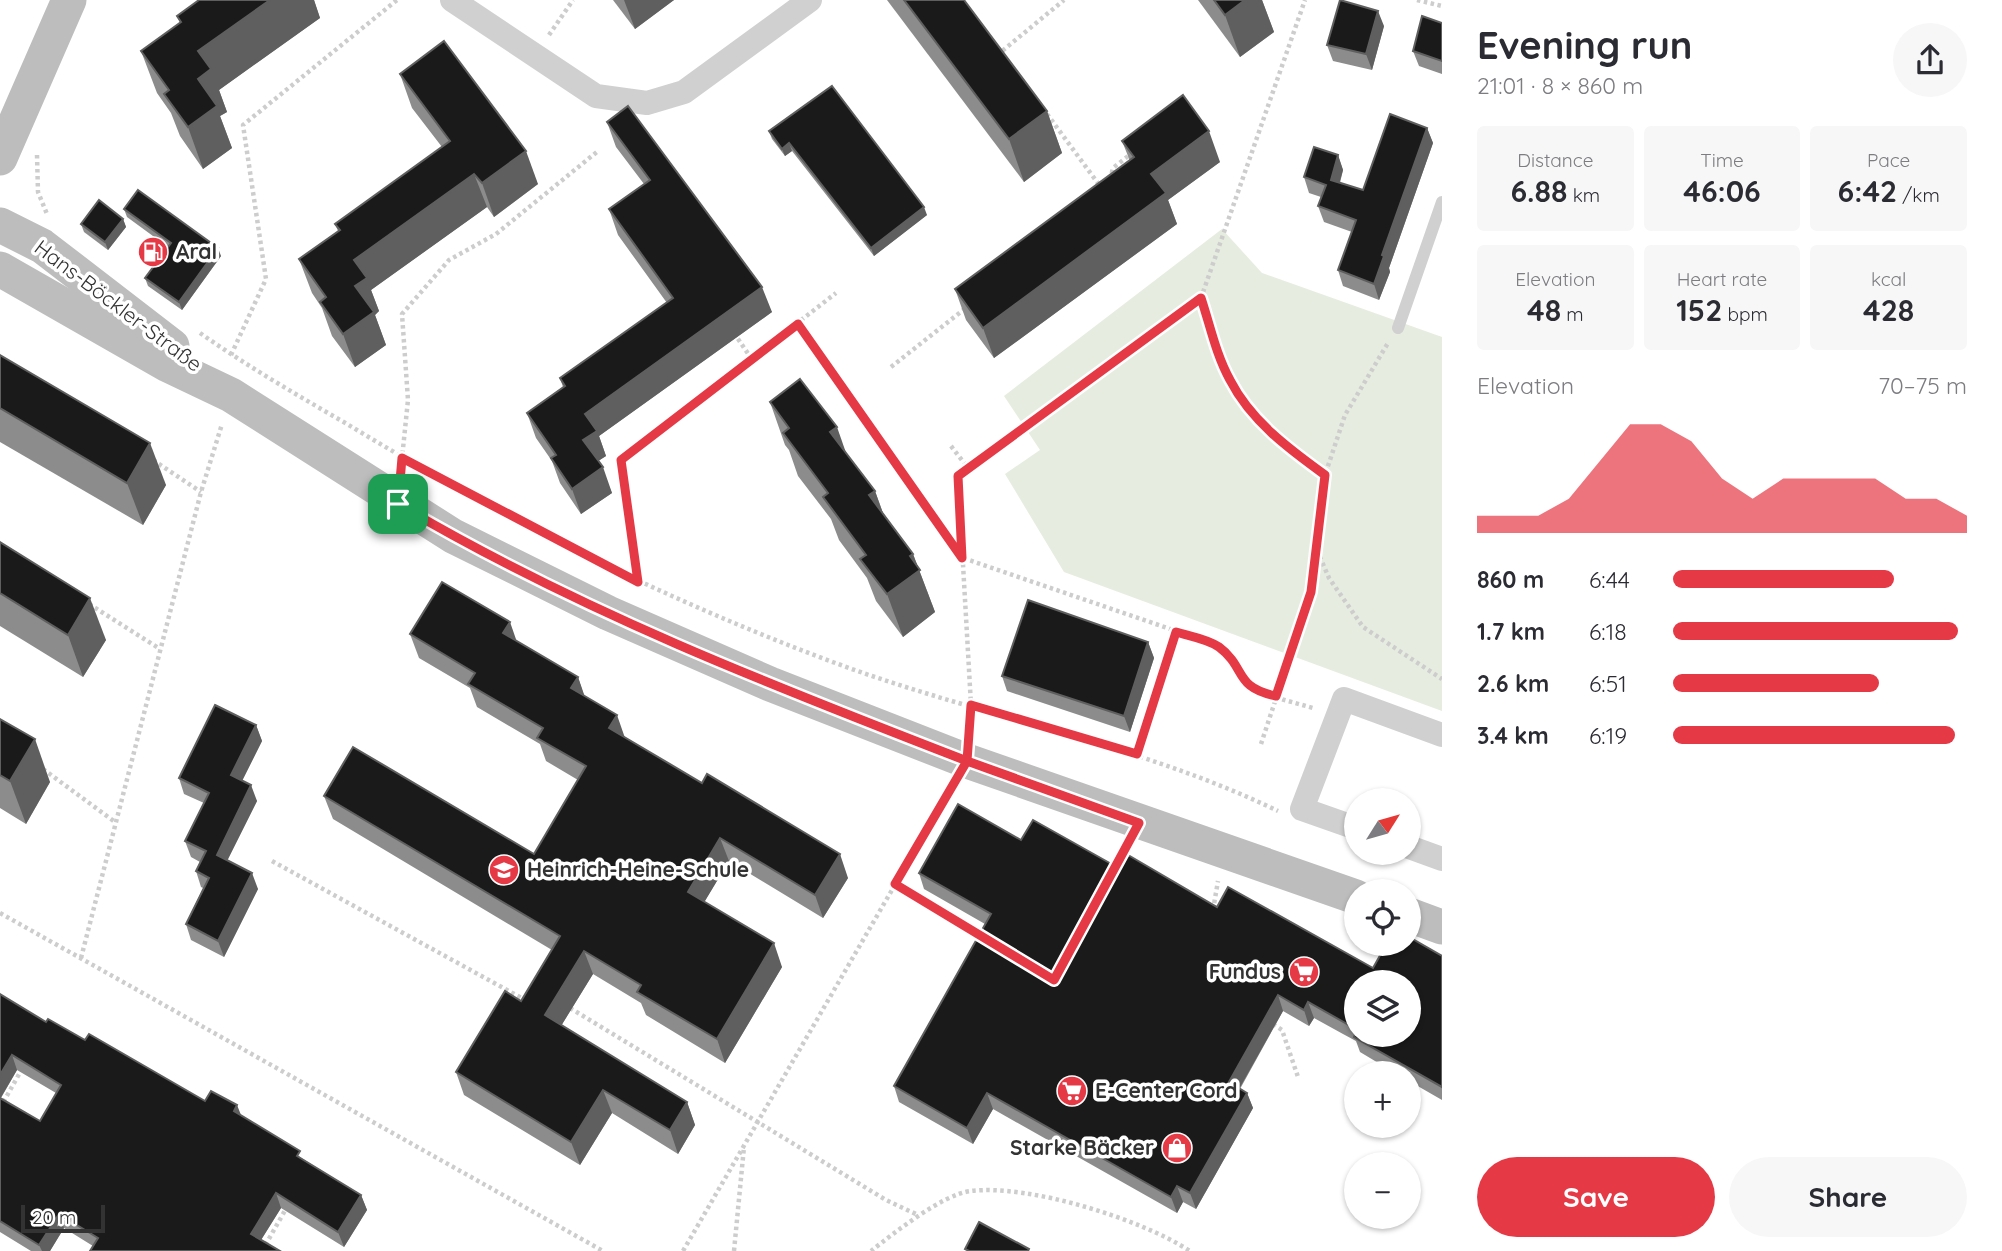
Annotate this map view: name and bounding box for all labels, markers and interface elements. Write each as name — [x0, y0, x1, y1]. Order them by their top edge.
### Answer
text: Evening run — [1477, 21, 1692, 69]
button: share — [1893, 23, 1967, 97]
text: 21:01 · 8 × 860 m — [1477, 71, 1643, 100]
text: Distance — [1517, 148, 1593, 172]
text: Time — [1700, 148, 1744, 172]
text: Pace — [1867, 148, 1910, 172]
text: 6.88 — [1511, 172, 1567, 210]
text: 46:06 — [1683, 172, 1761, 210]
text: 6:42 — [1838, 172, 1897, 210]
text: km — [1567, 183, 1600, 207]
text: /km — [1897, 183, 1940, 207]
street label: Hans-Böckler-Straße — [30, 234, 208, 377]
fuel station icon: Aral — [136, 235, 170, 269]
place label: Aral — [176, 238, 217, 264]
text: Elevation — [1515, 267, 1595, 291]
text: Heart rate — [1677, 267, 1767, 291]
text: kcal — [1871, 267, 1906, 291]
text: 48 — [1527, 291, 1561, 329]
text: 152 — [1676, 291, 1722, 329]
text: 428 — [1863, 291, 1914, 329]
text: m — [1561, 302, 1584, 326]
text: bpm — [1722, 302, 1768, 326]
text: Elevation — [1477, 371, 1574, 400]
text: 70–75 m — [1878, 371, 1967, 400]
pin — [368, 474, 428, 534]
icon: arrive — [379, 485, 417, 523]
text: 860 m — [1477, 565, 1544, 594]
text: 6:44 — [1589, 565, 1630, 594]
text: 1.7 km — [1477, 617, 1545, 646]
text: 6:18 — [1589, 617, 1627, 646]
text: 2.6 km — [1477, 669, 1549, 698]
text: 6:51 — [1589, 669, 1627, 698]
text: 3.4 km — [1477, 721, 1549, 750]
text: 6:19 — [1589, 721, 1627, 750]
north arrow — [1344, 788, 1421, 864]
map controls — [1344, 788, 1421, 1229]
school or university icon: Heinrich-Heine-Schule — [487, 853, 521, 887]
place label: Heinrich-Heine-Schule — [527, 856, 749, 882]
button: locate — [1344, 879, 1421, 956]
supermarket icon: Fundus — [1287, 955, 1321, 989]
place label: Fundus — [1209, 958, 1281, 984]
button: layers — [1344, 970, 1421, 1047]
button: + — [1344, 1061, 1421, 1138]
supermarket icon: E-Center Cord — [1055, 1074, 1089, 1108]
place label: E-Center Cord — [1095, 1077, 1237, 1103]
shop icon: Starke Bäcker — [1160, 1131, 1194, 1165]
place label: Starke Bäcker — [1010, 1134, 1154, 1160]
button: − — [1344, 1152, 1421, 1229]
button: Save — [1477, 1157, 1715, 1237]
button: Share — [1729, 1157, 1967, 1237]
scale bar — [21, 1202, 105, 1234]
text: 20 m — [32, 1205, 76, 1229]

